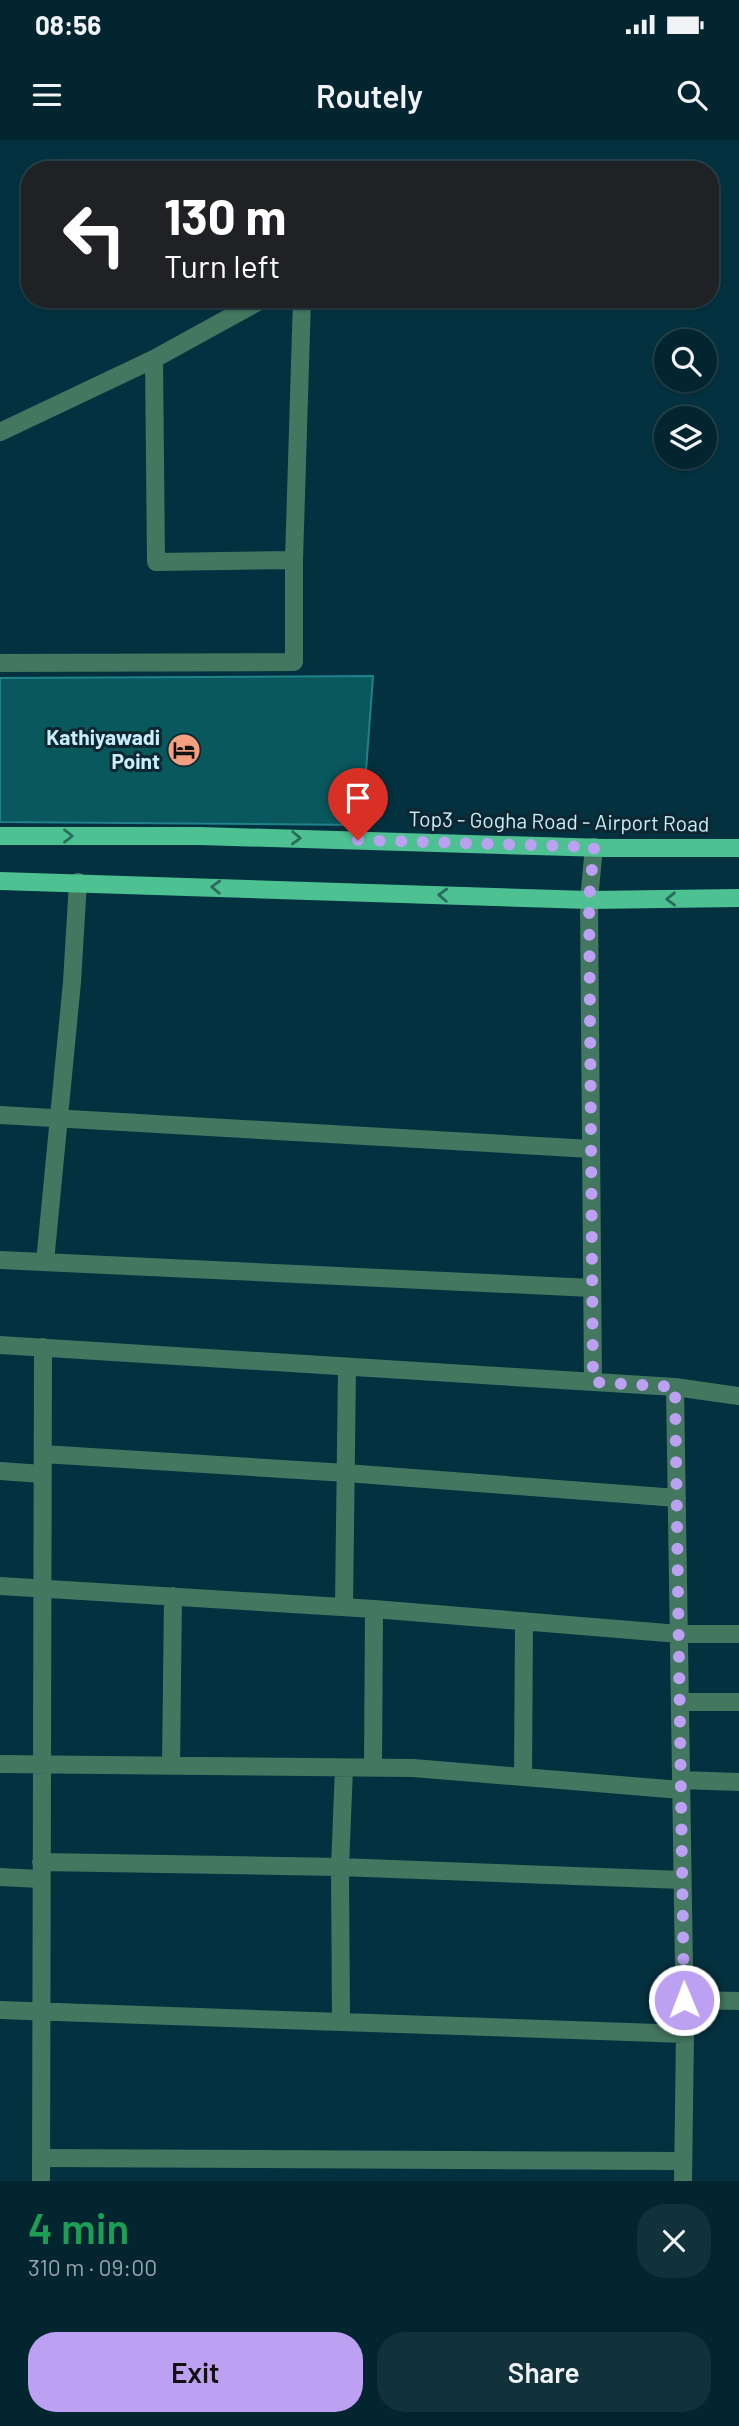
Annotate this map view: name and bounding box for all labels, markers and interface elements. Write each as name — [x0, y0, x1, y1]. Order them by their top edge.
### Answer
text: 08:56 — [35, 9, 101, 40]
icon: menu — [28, 76, 66, 114]
text: Routely — [316, 76, 423, 114]
icon: search — [673, 76, 711, 114]
text: 130 m — [164, 186, 286, 245]
icon: left — [49, 189, 140, 280]
text: Turn left — [164, 246, 281, 284]
map controls — [654, 329, 717, 469]
button: search — [654, 329, 717, 392]
button: layers — [654, 406, 717, 469]
place label: Kathiyawadi Point — [46, 724, 160, 773]
hotel icon: Kathiyawadi Point — [165, 731, 203, 769]
pin — [328, 768, 388, 840]
icon: arrive — [339, 779, 377, 817]
street label: Top3 - Gogha Road - Airport Road — [408, 805, 710, 836]
one-way arrow — [63, 828, 74, 844]
one-way arrow — [290, 831, 301, 846]
one-way arrow — [210, 879, 221, 894]
one-way arrow — [438, 887, 449, 902]
one-way arrow — [665, 891, 676, 907]
position arrow — [647, 1963, 721, 2037]
text: 4 min — [28, 2202, 129, 2252]
button: close — [637, 2204, 711, 2278]
text: 310 m · 09:00 — [28, 2253, 157, 2281]
button: Exit — [28, 2332, 363, 2412]
button: Share — [377, 2332, 711, 2412]

